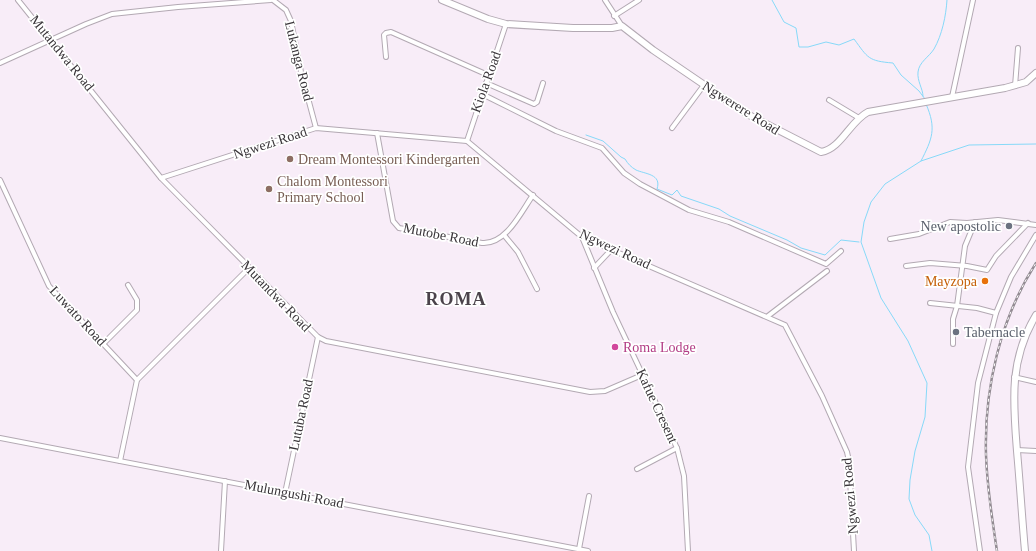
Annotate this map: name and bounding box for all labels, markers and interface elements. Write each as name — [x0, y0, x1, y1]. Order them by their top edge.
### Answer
street label: Mutandwa Road — [27, 12, 97, 94]
street label: Lukanga Road — [282, 19, 316, 103]
street label: Kiola Road — [468, 49, 504, 115]
street label: Ngwerere Road — [700, 78, 782, 138]
street label: Ngwezi Road — [231, 124, 309, 162]
place label: Dream Montessori Kindergarten — [298, 152, 480, 167]
marker: Dream Montessori Kindergarten — [285, 154, 295, 164]
place label: Chalom Montessori Primary School — [277, 174, 388, 205]
marker: Chalom Montessori Primary School — [264, 184, 274, 194]
place label: New apostolic — [921, 219, 1001, 234]
street label: Mutobe Road — [402, 220, 480, 250]
marker: New apostolic — [1004, 221, 1014, 231]
street label: Ngwezi Road — [577, 226, 653, 272]
street label: Mutandwa Road — [238, 257, 314, 335]
place label: Mayzopa — [925, 274, 978, 289]
marker: Mayzopa — [980, 276, 990, 286]
street label: Luwato Road — [47, 283, 109, 349]
district label: ROMA — [426, 289, 487, 309]
place label: Tabernacle — [964, 325, 1025, 340]
marker: Tabernacle — [951, 327, 961, 337]
place label: Roma Lodge — [623, 340, 696, 355]
marker: Roma Lodge — [610, 342, 620, 352]
street label: Kafue Cresent — [633, 366, 681, 446]
street label: Lutuba Road — [286, 378, 316, 452]
street label: Ngwezi Road — [839, 457, 861, 535]
street label: Mulungushi Road — [243, 477, 345, 511]

